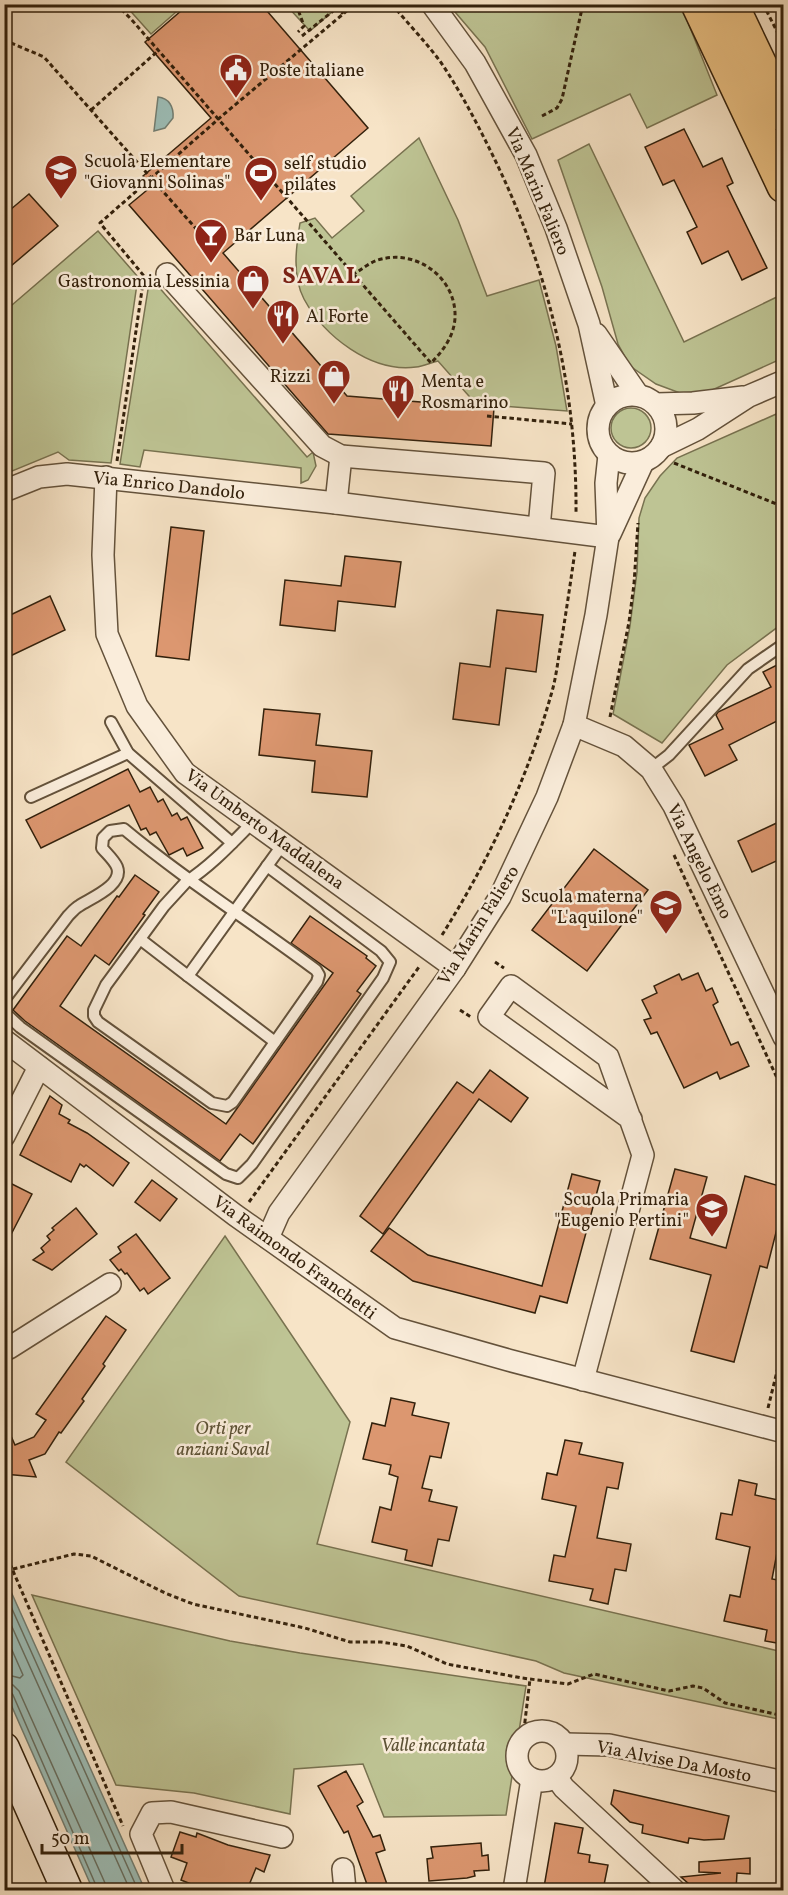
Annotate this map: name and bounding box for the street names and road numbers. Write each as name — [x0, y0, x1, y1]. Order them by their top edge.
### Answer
street label: Via Marin Faliero — [498, 124, 575, 260]
street label: Via Enrico Dandolo — [92, 466, 246, 507]
street label: Via Umberto Maddalena — [179, 764, 349, 897]
street label: Via Angelo Emo — [660, 800, 737, 924]
street label: Via Marin Faliero — [432, 861, 526, 991]
street label: Via Raimondo Franchetti — [207, 1190, 381, 1326]
street label: Via Alvise Da Mosto — [594, 1735, 753, 1790]

